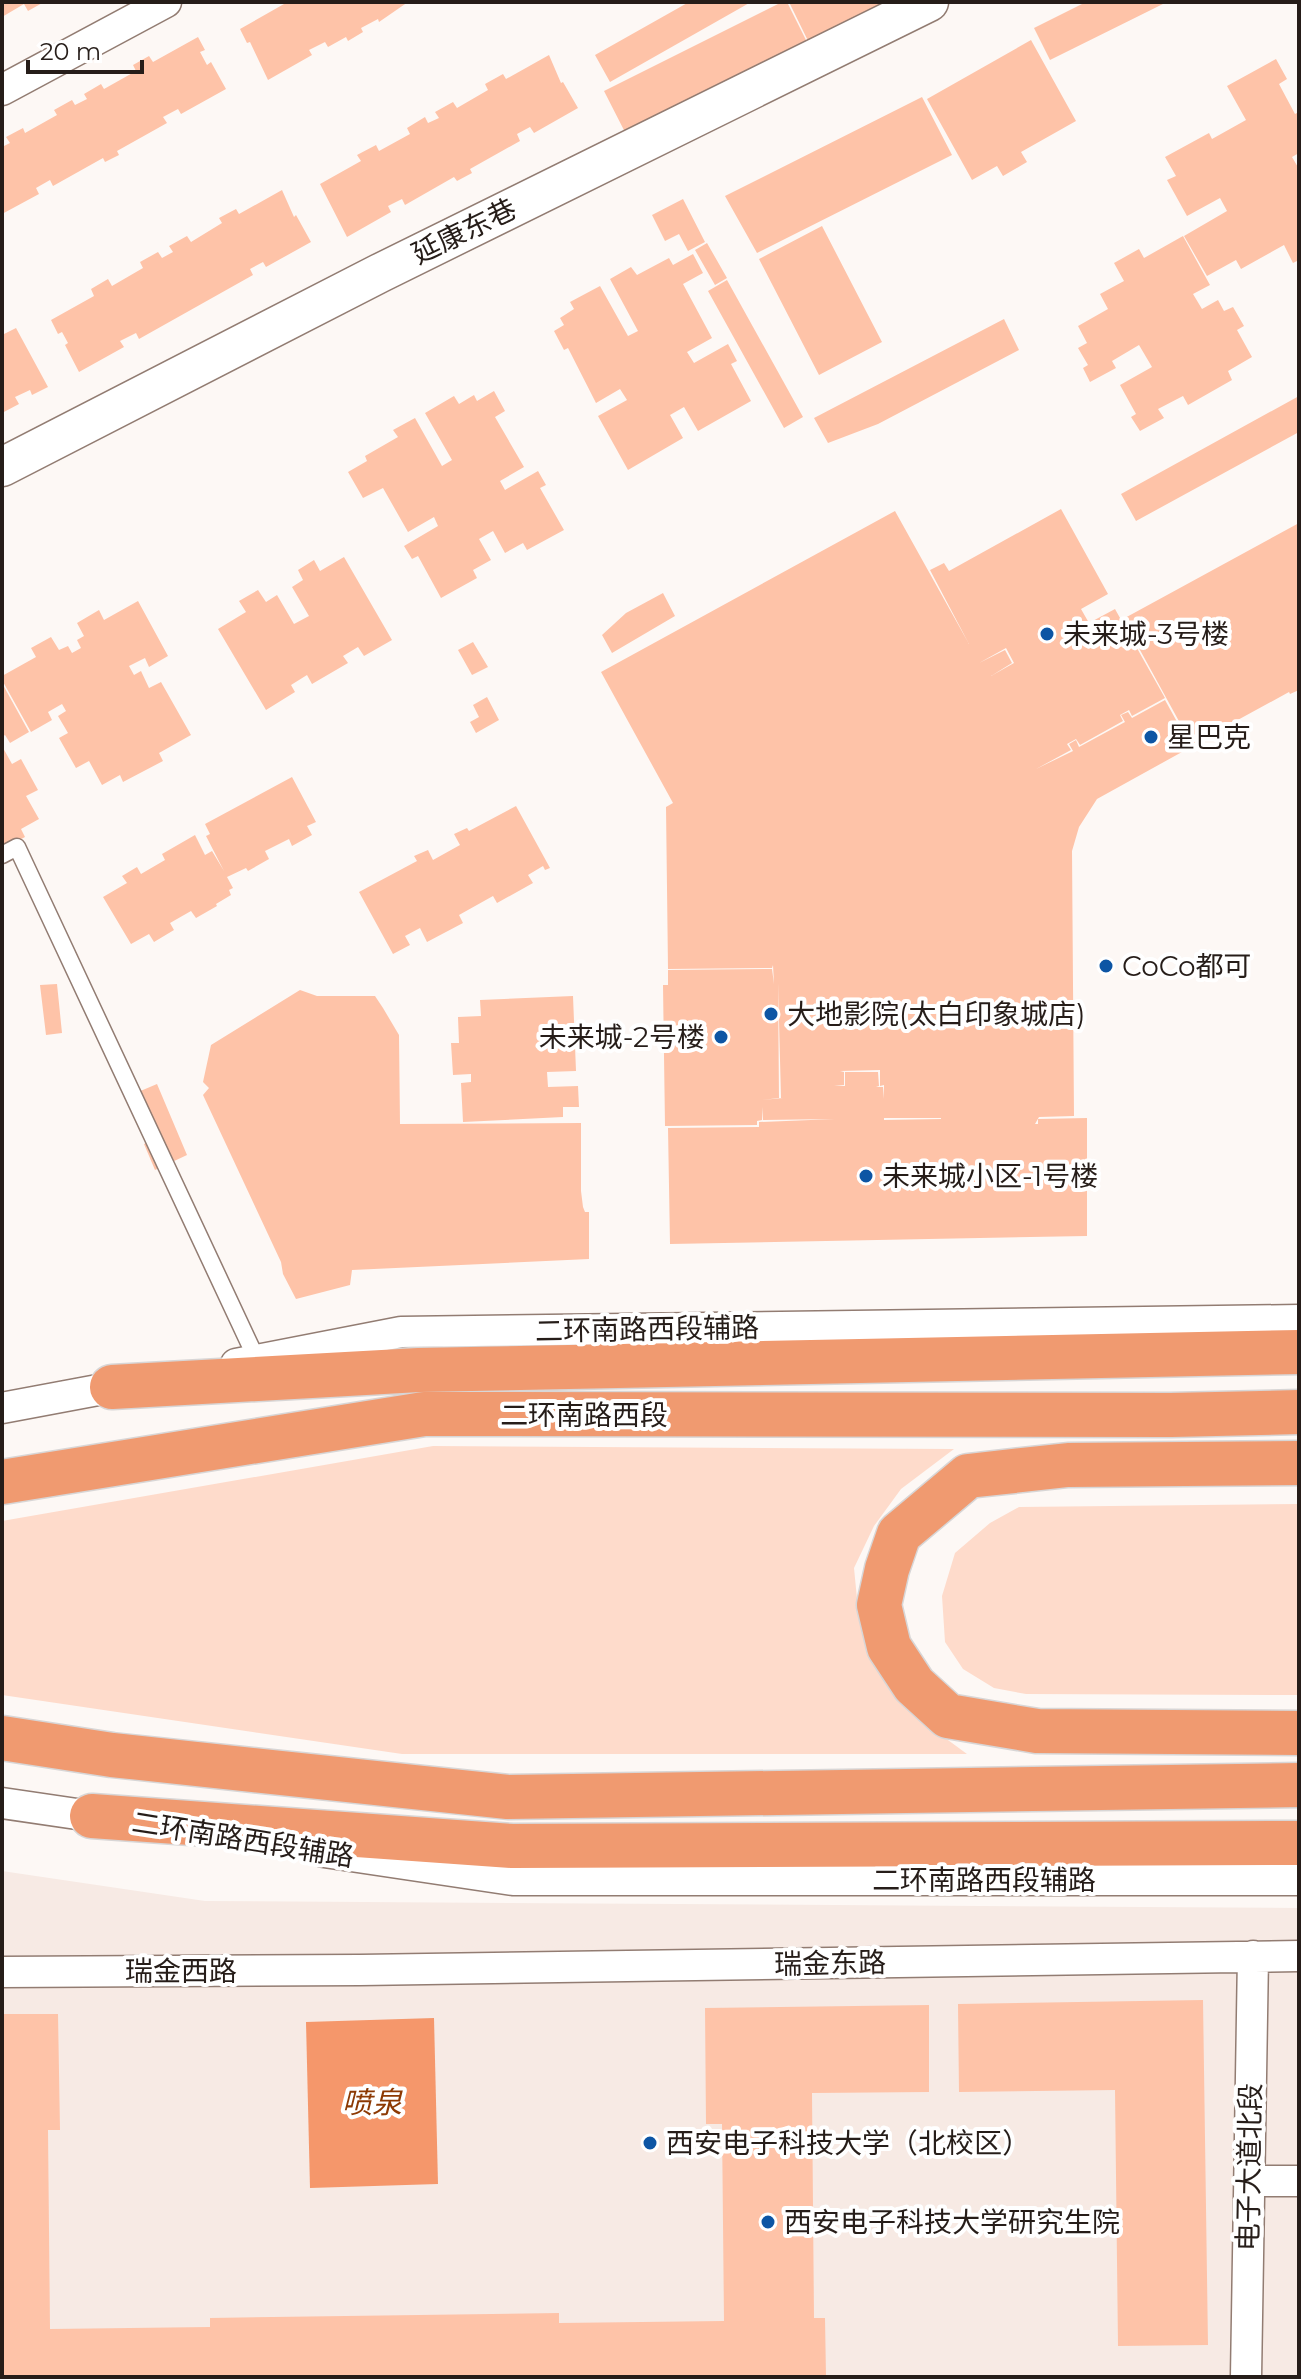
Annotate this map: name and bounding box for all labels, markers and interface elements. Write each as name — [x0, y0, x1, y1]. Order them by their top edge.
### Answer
scale bar — [28, 24, 142, 74]
text: 20 m — [40, 37, 101, 66]
street label: 延康东巷 — [406, 191, 522, 271]
place label: 未来城-3号楼 — [1063, 617, 1229, 651]
marker: 未来城-3号楼 — [1038, 625, 1056, 643]
place label: 星巴克 — [1167, 720, 1251, 754]
marker: 星巴克 — [1142, 728, 1160, 746]
place label: CoCo都可 — [1122, 949, 1252, 983]
marker: CoCo都可 — [1097, 957, 1115, 975]
place label: 大地影院(太白印象城店) — [787, 997, 1085, 1031]
marker: 大地影院(太白印象城店) — [762, 1005, 780, 1023]
place label: 未来城-2号楼 — [539, 1020, 705, 1054]
marker: 未来城-2号楼 — [712, 1028, 730, 1046]
place label: 未来城小区-1号楼 — [882, 1159, 1098, 1193]
marker: 未来城小区-1号楼 — [857, 1167, 875, 1185]
street label: 二环南路西段辅路 — [535, 1310, 759, 1348]
street label: 二环南路西段 — [500, 1398, 668, 1432]
street label: 二环南路西段辅路 — [130, 1805, 356, 1873]
street label: 二环南路西段辅路 — [872, 1863, 1096, 1897]
street label: 瑞金东路 — [774, 1945, 886, 1981]
street label: 瑞金西路 — [125, 1954, 237, 1988]
street label: 电子大道北段 — [1231, 2083, 1267, 2251]
water label: 喷泉 — [342, 2084, 403, 2121]
place label: 西安电子科技大学（北校区） — [666, 2126, 1030, 2160]
marker: 西安电子科技大学（北校区） — [641, 2134, 659, 2152]
place label: 西安电子科技大学研究生院 — [784, 2205, 1120, 2239]
marker: 西安电子科技大学研究生院 — [759, 2213, 777, 2231]

